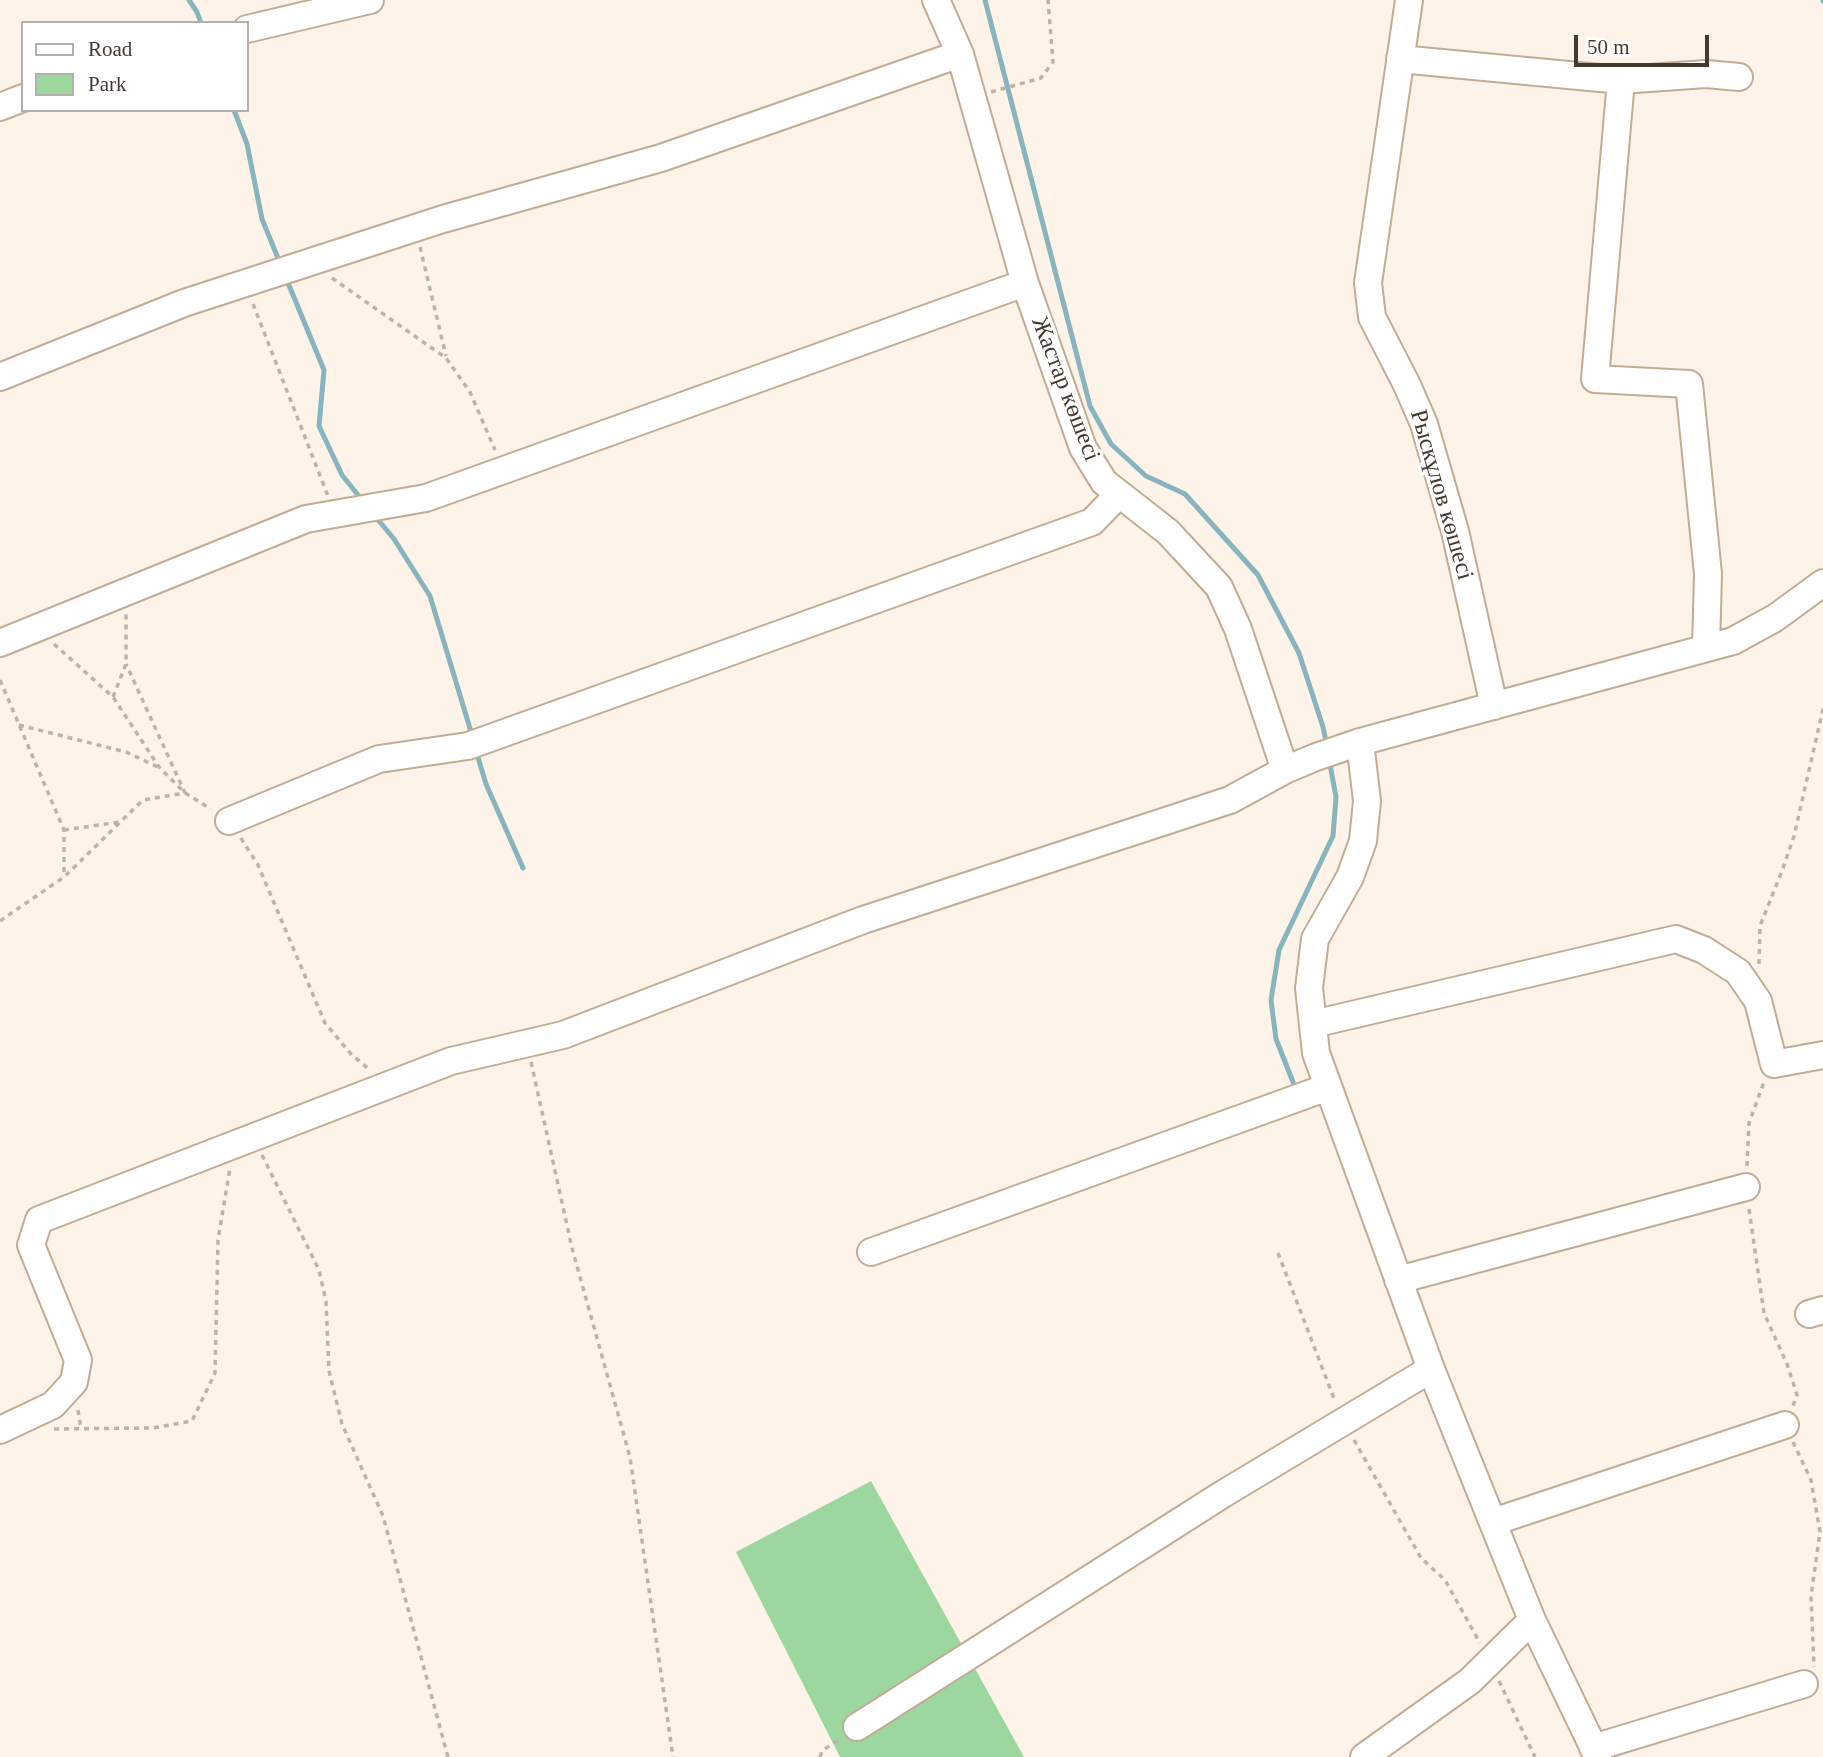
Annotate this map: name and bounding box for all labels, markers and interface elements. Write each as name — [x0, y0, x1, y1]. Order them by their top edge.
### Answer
legend — [21, 21, 248, 112]
scale bar — [1578, 21, 1713, 65]
text: 50 m — [1587, 35, 1630, 59]
text: Road — [88, 37, 132, 61]
text: Park — [88, 72, 127, 96]
street label: Жастар көшесі — [1024, 313, 1106, 465]
street label: Рыскұлов көшесі — [1403, 407, 1479, 583]

